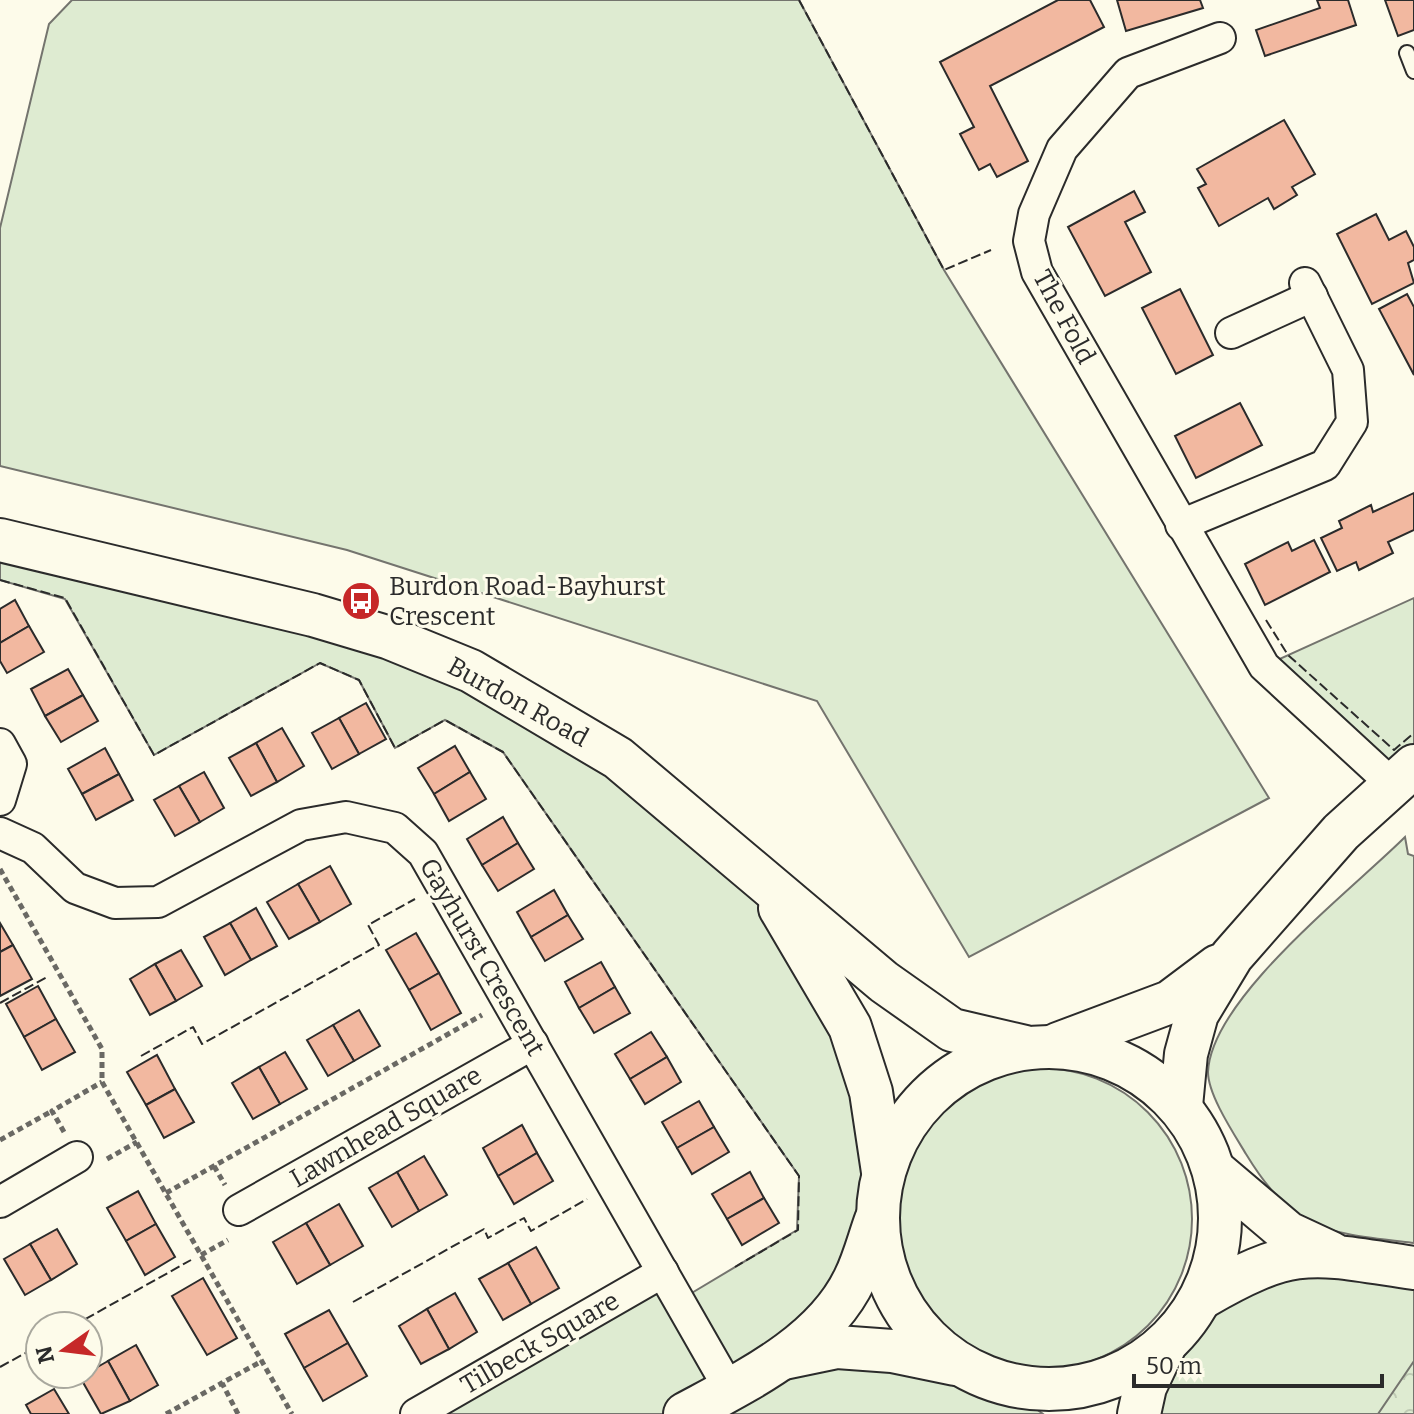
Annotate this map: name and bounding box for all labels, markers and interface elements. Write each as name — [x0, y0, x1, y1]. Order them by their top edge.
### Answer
street label: The Fold — [1026, 265, 1102, 369]
place label: Burdon Road-Bayhurst Crescent — [389, 571, 666, 632]
bus stop icon: Burdon Road-Bayhurst Crescent — [340, 580, 382, 622]
street label: Burdon Road — [442, 651, 594, 753]
street label: Gayhurst Crescent — [413, 853, 551, 1062]
street label: Lawnhead Square — [285, 1060, 487, 1194]
street label: Tilbeck Square — [455, 1285, 625, 1401]
north arrow — [24, 1310, 104, 1390]
scale bar — [1134, 1338, 1382, 1388]
text: N — [30, 1343, 60, 1366]
text: 50 m — [1146, 1352, 1202, 1380]

